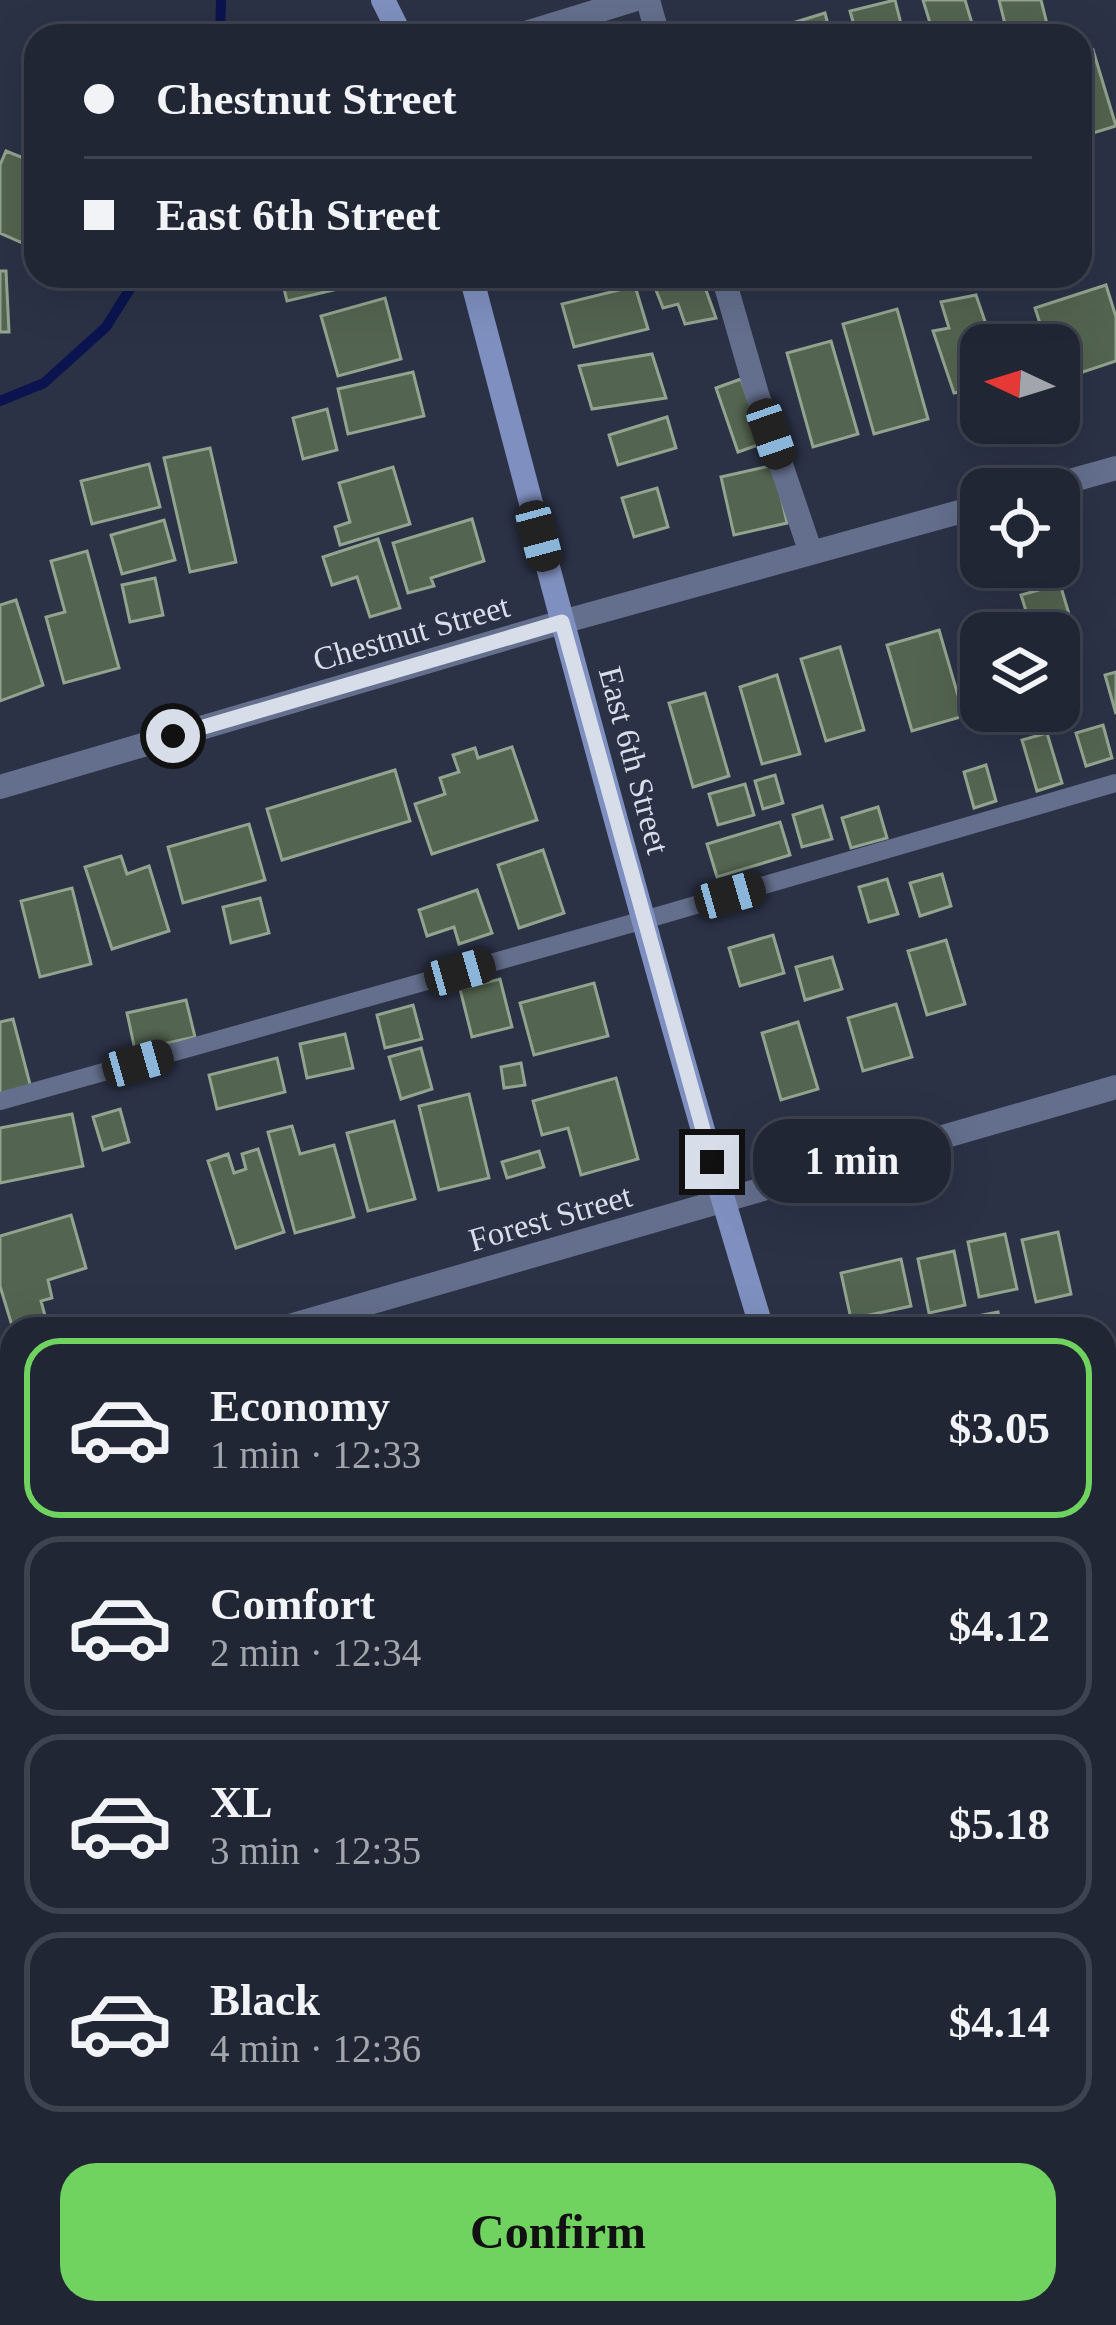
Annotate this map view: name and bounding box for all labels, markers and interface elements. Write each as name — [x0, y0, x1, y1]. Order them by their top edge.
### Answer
text: Chestnut Street — [156, 74, 456, 124]
text: East 6th Street — [156, 190, 440, 240]
north arrow — [960, 324, 1080, 444]
map controls — [960, 324, 1080, 732]
car — [742, 394, 800, 474]
button: locate — [960, 468, 1080, 588]
car — [512, 497, 566, 575]
street label: Chestnut Street — [309, 588, 514, 678]
button: layers — [960, 612, 1080, 732]
street label: East 6th Street — [592, 663, 676, 858]
route start — [146, 709, 200, 763]
car — [690, 868, 770, 922]
car — [420, 945, 500, 999]
car — [98, 1036, 178, 1090]
callout: 1 min — [754, 1120, 952, 1204]
route end — [685, 1135, 739, 1189]
text: 1 min — [805, 1139, 899, 1182]
street label: Forest Street — [465, 1178, 636, 1258]
icon: car — [66, 1374, 174, 1482]
text: Economy — [210, 1381, 390, 1431]
text: $3.05 — [949, 1403, 1050, 1453]
text: 1 min · 12:33 — [210, 1433, 421, 1476]
icon: car — [66, 1572, 174, 1680]
text: Comfort — [210, 1579, 375, 1629]
text: $4.12 — [949, 1601, 1050, 1651]
text: 2 min · 12:34 — [210, 1631, 421, 1674]
icon: car — [66, 1770, 174, 1878]
text: XL — [210, 1777, 273, 1827]
text: $5.18 — [949, 1799, 1050, 1849]
text: 3 min · 12:35 — [210, 1829, 421, 1872]
icon: car — [66, 1968, 174, 2076]
text: Black — [210, 1975, 320, 2025]
text: $4.14 — [949, 1997, 1050, 2047]
text: 4 min · 12:36 — [210, 2027, 421, 2070]
button: Confirm — [60, 2163, 1056, 2301]

